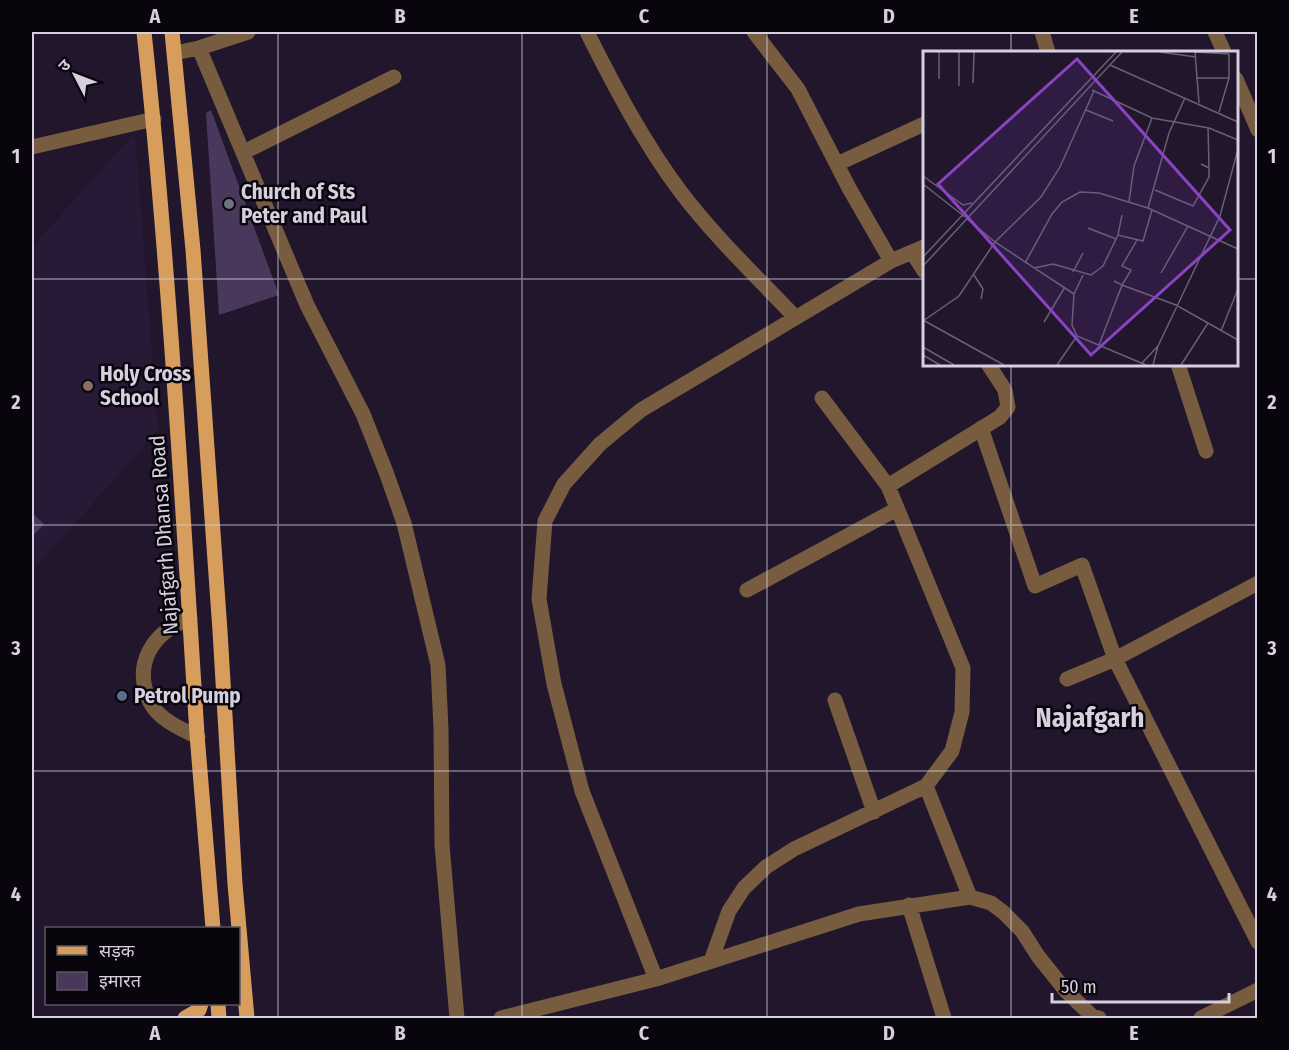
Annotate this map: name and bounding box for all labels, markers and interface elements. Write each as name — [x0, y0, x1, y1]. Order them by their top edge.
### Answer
text: A — [149, 4, 162, 28]
text: B — [394, 4, 406, 28]
text: C — [639, 4, 650, 28]
text: D — [883, 4, 895, 28]
text: E — [1129, 4, 1139, 28]
north arrow — [45, 45, 105, 105]
inset map — [923, 51, 1238, 366]
text: उ — [54, 55, 75, 75]
text: 1 — [12, 144, 20, 168]
text: 1 — [1268, 144, 1276, 168]
place label: Church of Sts Peter and Paul — [241, 179, 367, 229]
marker: Church of Sts Peter and Paul — [222, 197, 236, 211]
place label: Holy Cross School — [100, 361, 191, 411]
marker: Holy Cross School — [81, 379, 95, 393]
text: 2 — [10, 390, 21, 414]
text: 2 — [1266, 390, 1277, 414]
street label: Najafgarh Dhansa Road — [144, 434, 184, 636]
text: 3 — [10, 636, 21, 660]
text: 3 — [1266, 636, 1277, 660]
place label: Petrol Pump — [134, 683, 241, 709]
marker: Petrol Pump — [115, 689, 129, 703]
district label: Najafgarh — [1036, 702, 1144, 734]
text: 4 — [11, 882, 21, 906]
text: 4 — [1267, 882, 1277, 906]
legend — [45, 927, 240, 1005]
text: सड़क — [99, 940, 136, 962]
scale bar — [1052, 966, 1229, 1004]
text: इमारत — [99, 970, 142, 992]
text: 50 m — [1061, 976, 1097, 998]
text: A — [149, 1021, 162, 1045]
text: B — [394, 1021, 406, 1045]
text: C — [639, 1021, 650, 1045]
text: D — [883, 1021, 895, 1045]
text: E — [1129, 1021, 1139, 1045]

